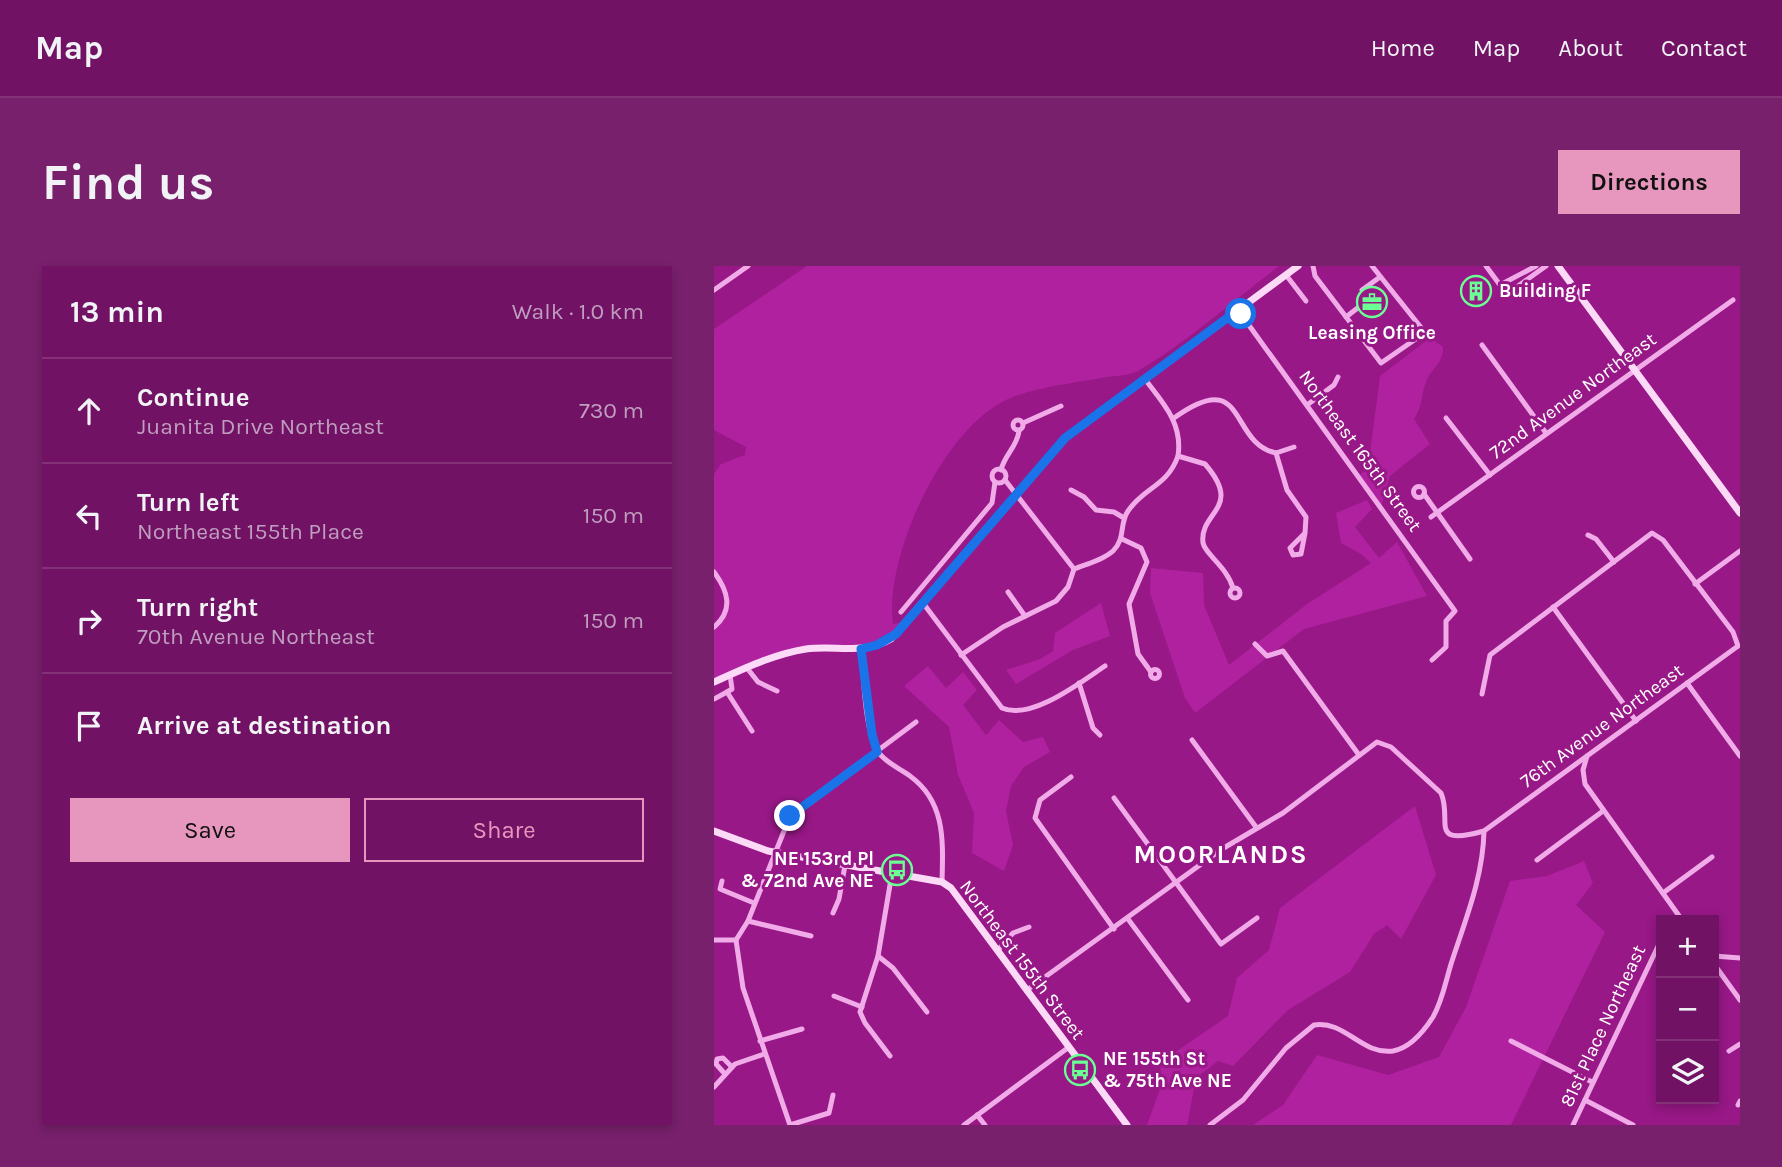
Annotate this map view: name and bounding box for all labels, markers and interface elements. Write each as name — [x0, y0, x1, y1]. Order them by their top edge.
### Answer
text: Map — [35, 29, 103, 67]
text: Home — [1371, 34, 1435, 62]
text: Map — [1473, 34, 1520, 62]
text: About — [1558, 34, 1623, 62]
text: Contact — [1661, 34, 1747, 62]
button: Directions — [1558, 150, 1740, 214]
text: Find us — [42, 154, 214, 211]
building icon: Building F — [1459, 274, 1493, 308]
place label: Building F — [1499, 280, 1591, 302]
office icon: Leasing Office — [1355, 285, 1389, 319]
text: 13 min — [70, 294, 164, 330]
text: Walk · 1.0 km — [512, 298, 644, 325]
route start — [1225, 298, 1256, 329]
place label: Leasing Office — [1308, 322, 1436, 344]
street label: 72nd Avenue Northeast — [1485, 328, 1661, 464]
street label: Northeast 165th Street — [1294, 366, 1426, 536]
text: Continue — [137, 382, 249, 413]
icon: ahead — [70, 392, 108, 430]
text: 730 m — [579, 397, 644, 424]
text: Juanita Drive Northeast — [137, 413, 384, 440]
text: Turn left — [137, 487, 239, 518]
icon: left — [70, 497, 108, 535]
text: 150 m — [583, 502, 644, 529]
text: Northeast 155th Place — [137, 518, 364, 545]
text: Turn right — [137, 592, 258, 623]
icon: right — [70, 602, 108, 640]
text: 150 m — [583, 607, 644, 634]
text: 70th Avenue Northeast — [137, 623, 375, 650]
street label: 76th Avenue Northeast — [1516, 659, 1688, 793]
icon: arrive — [70, 707, 108, 745]
text: Arrive at destination — [137, 710, 391, 741]
button: Save — [70, 798, 350, 862]
button: Share — [364, 798, 644, 862]
route end — [774, 800, 805, 831]
district label: MOORLANDS — [1133, 839, 1309, 870]
place label: NE 153rd Pl & 72nd Ave NE — [741, 848, 874, 892]
bus stop icon: NE 153rd Pl & 72nd Ave NE — [880, 853, 914, 887]
street label: Northeast 155th Street — [955, 876, 1089, 1044]
map controls — [1656, 915, 1719, 1104]
button: + — [1656, 915, 1719, 978]
street label: 81st Place Northeast — [1556, 942, 1650, 1110]
button: − — [1656, 978, 1719, 1041]
button: layers — [1656, 1041, 1719, 1104]
place label: NE 155th St & 75th Ave NE — [1103, 1048, 1232, 1092]
bus stop icon: NE 155th St & 75th Ave NE — [1063, 1053, 1097, 1087]

